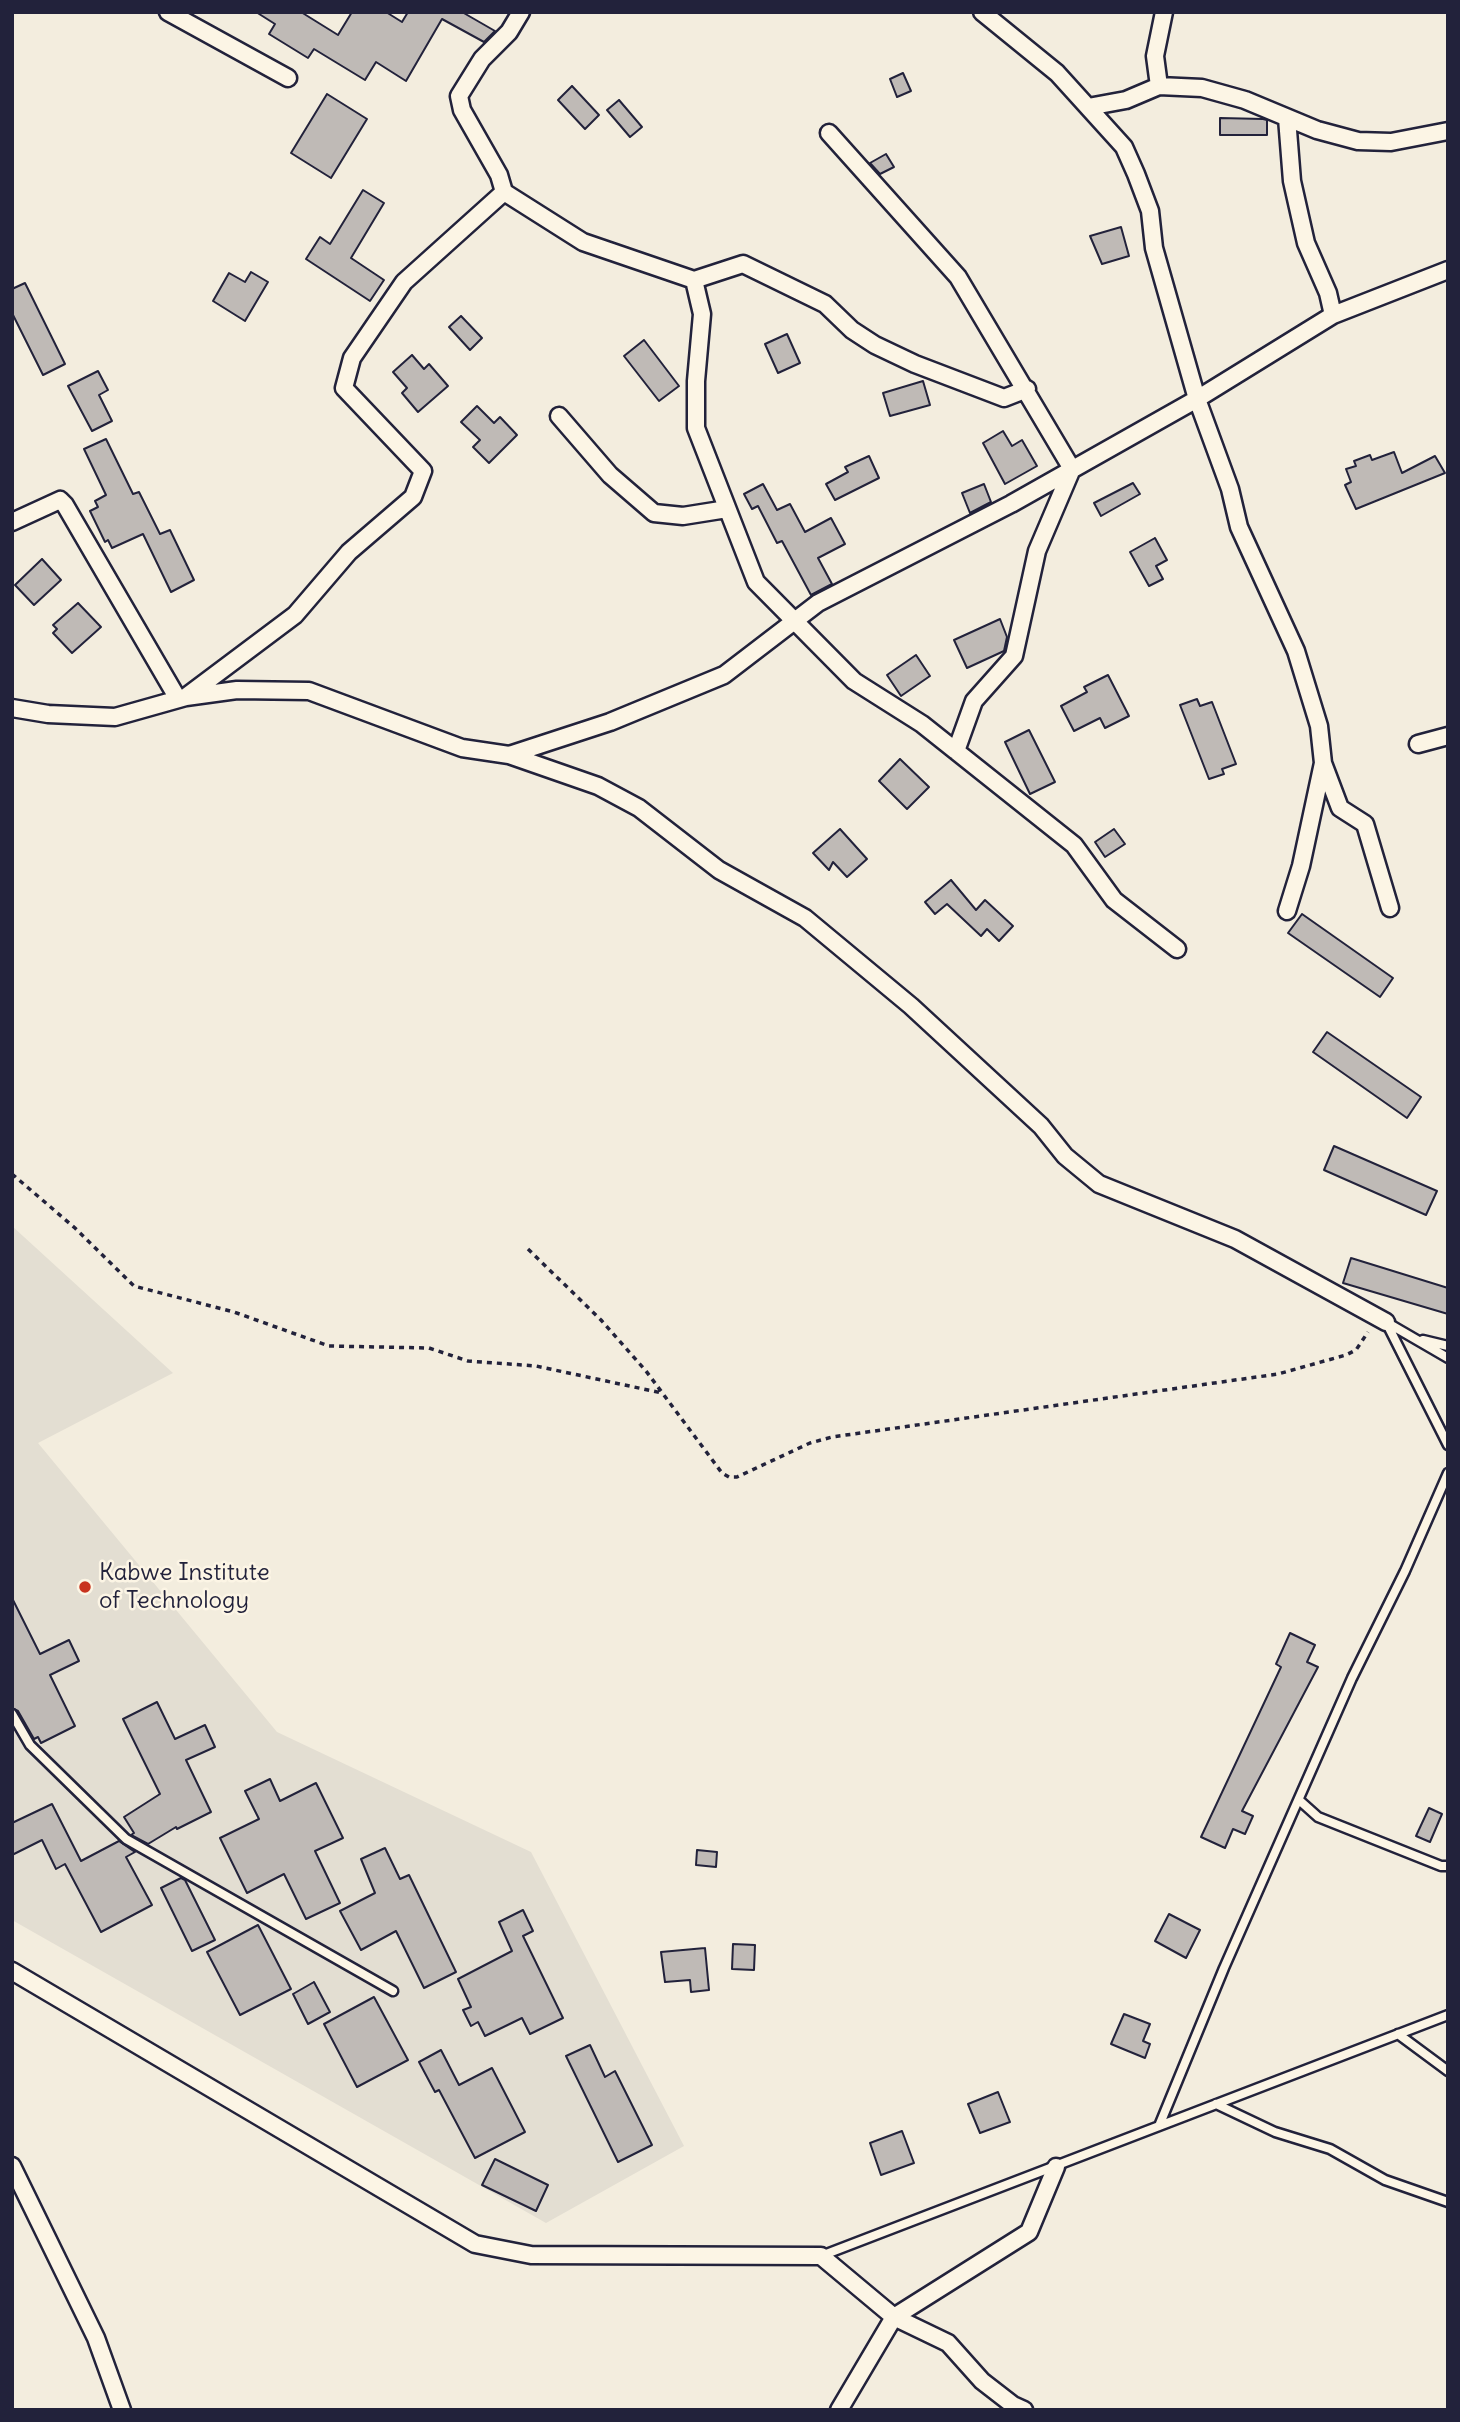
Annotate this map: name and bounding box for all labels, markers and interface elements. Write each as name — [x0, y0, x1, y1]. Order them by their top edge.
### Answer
place label: Kabwe Institute of Technology — [99, 1559, 270, 1615]
marker: Kabwe Institute of Technology — [77, 1579, 93, 1595]

